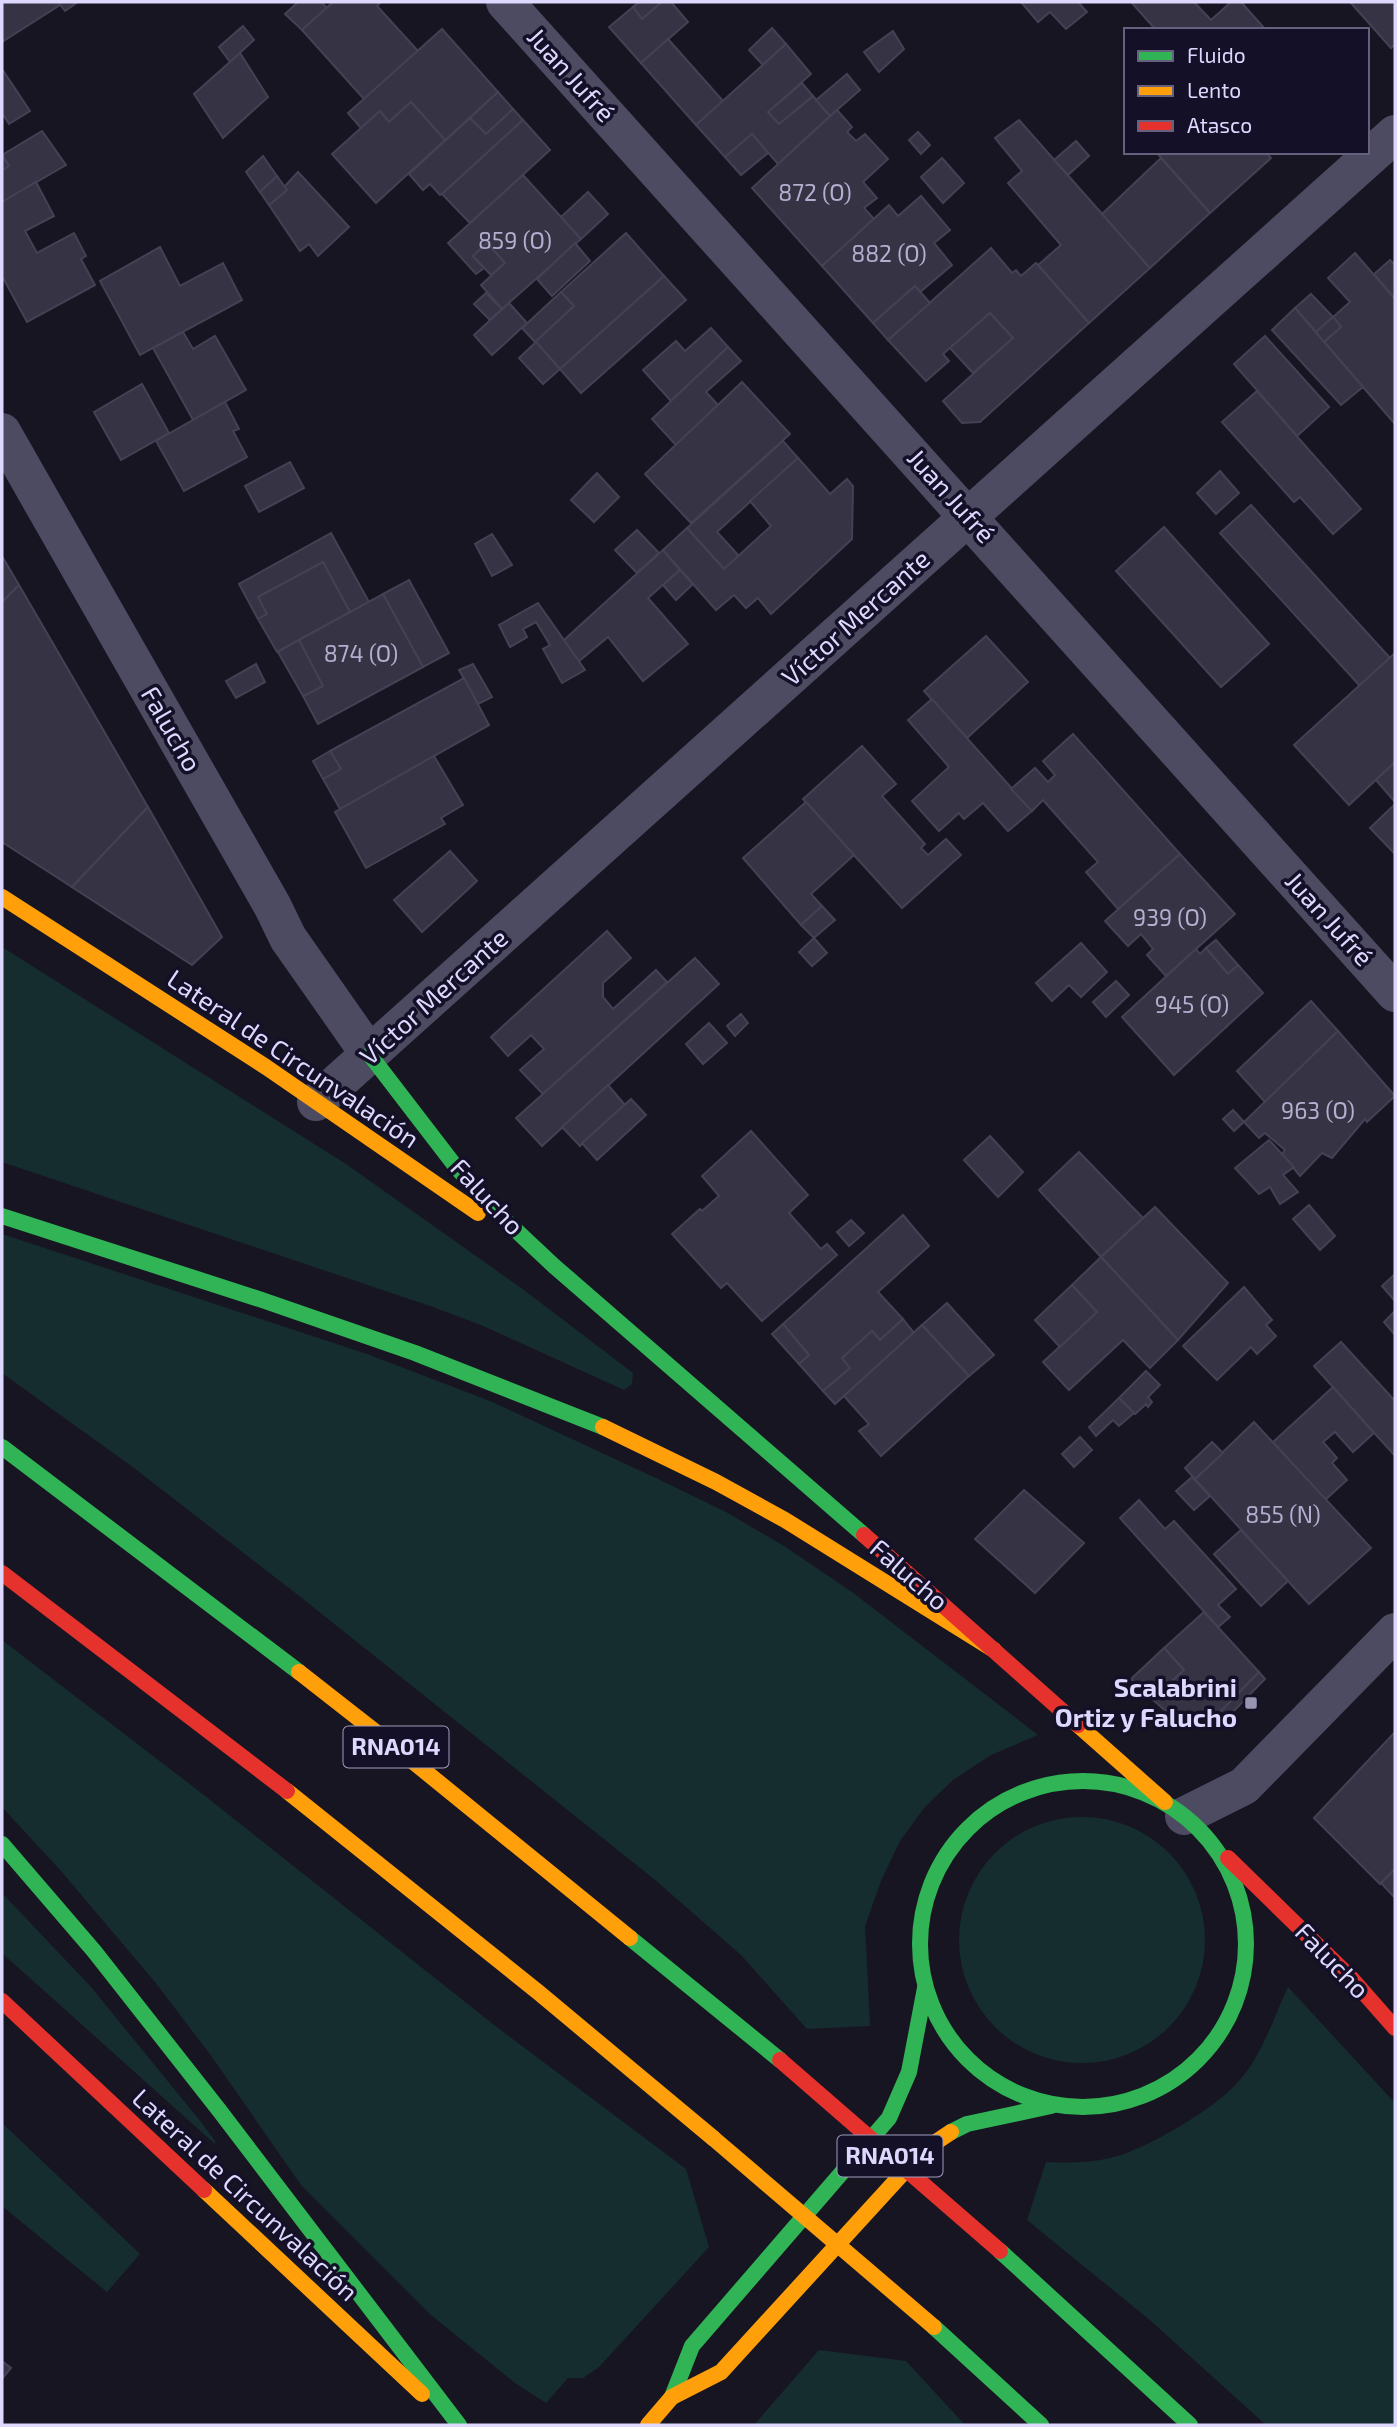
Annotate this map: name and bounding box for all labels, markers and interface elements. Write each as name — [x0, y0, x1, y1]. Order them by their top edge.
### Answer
street label: Juan Jufré — [522, 21, 622, 127]
legend — [1124, 28, 1369, 154]
text: Fluido — [1187, 42, 1246, 67]
text: Lento — [1187, 77, 1241, 102]
text: Atasco — [1187, 112, 1252, 137]
house number: 872 (O) — [778, 178, 852, 206]
house number: 859 (O) — [478, 226, 552, 254]
house number: 882 (O) — [851, 239, 927, 267]
street label: Juan Jufré — [902, 442, 1002, 548]
street label: Víctor Mercante — [775, 542, 935, 691]
house number: 874 (O) — [324, 639, 398, 667]
street label: Falucho — [136, 680, 209, 776]
street label: Juan Jufré — [1280, 865, 1380, 971]
house number: 939 (O) — [1133, 903, 1207, 931]
street label: Víctor Mercante — [353, 921, 513, 1070]
street label: Lateral de Circunvalación — [162, 962, 425, 1154]
house number: 945 (O) — [1155, 990, 1229, 1018]
house number: 963 (O) — [1281, 1096, 1355, 1124]
street label: Falucho — [445, 1151, 531, 1240]
house number: 855 (N) — [1245, 1500, 1321, 1528]
street label: Falucho — [865, 1532, 955, 1616]
place label: Scalabrini Ortiz y Falucho — [1055, 1671, 1237, 1733]
marker: Scalabrini Ortiz y Falucho — [1243, 1695, 1259, 1711]
road number: RNA014 — [344, 1727, 448, 1768]
street label: Falucho — [1290, 1916, 1376, 2004]
street label: Lateral de Circunvalación — [127, 2081, 365, 2306]
road number: RNA014 — [838, 2136, 942, 2176]

